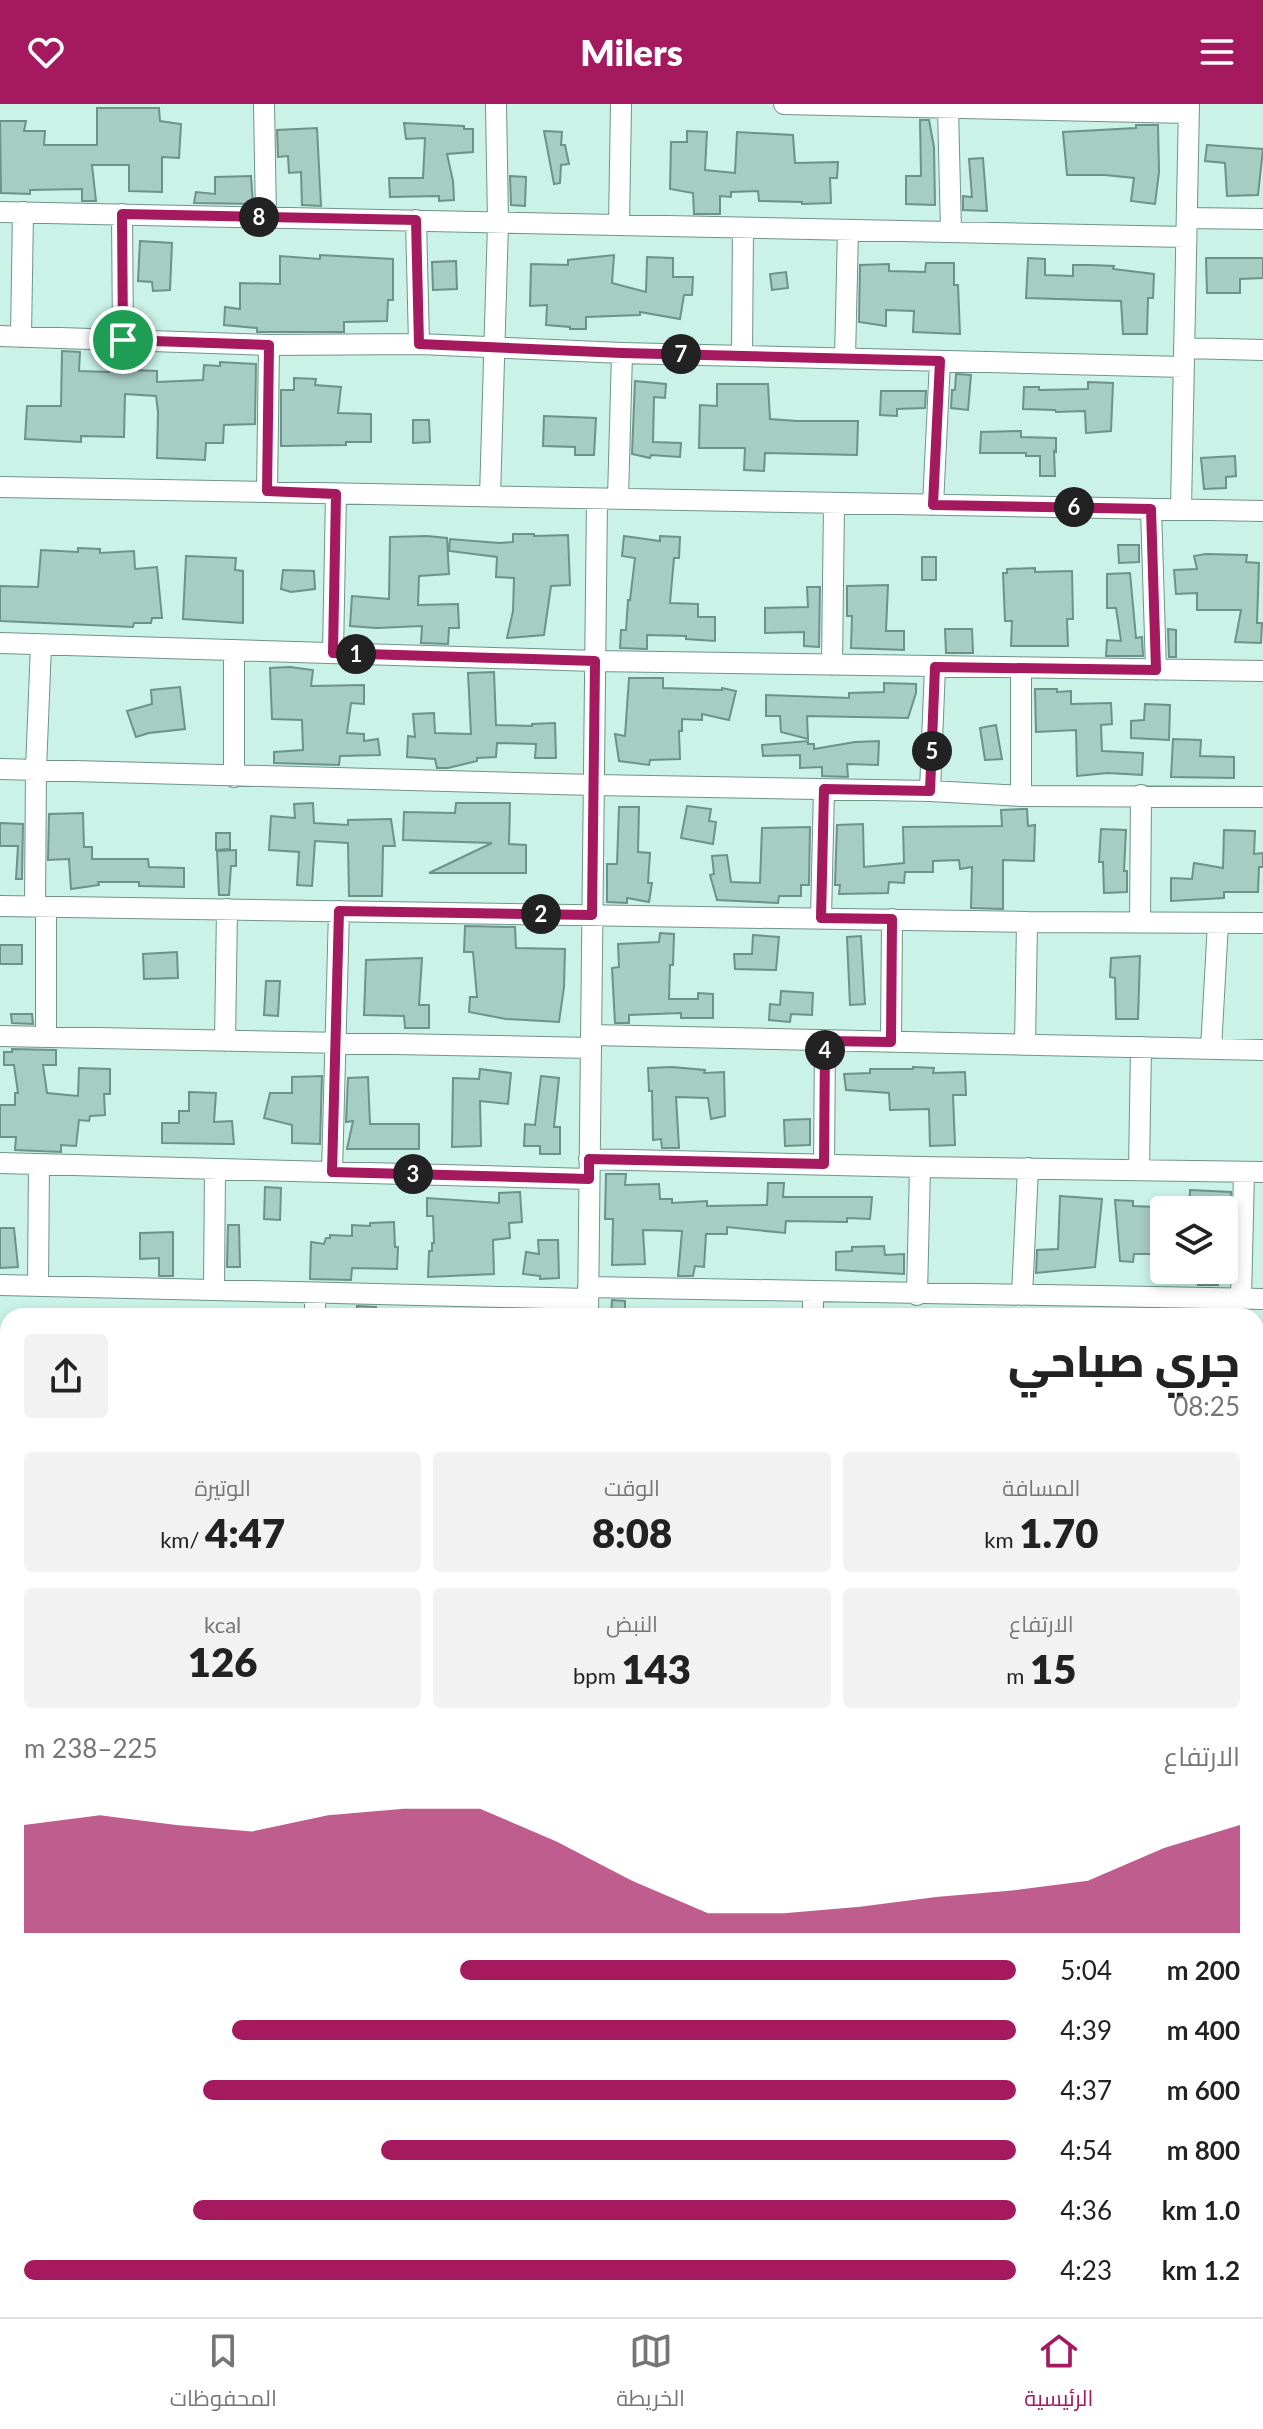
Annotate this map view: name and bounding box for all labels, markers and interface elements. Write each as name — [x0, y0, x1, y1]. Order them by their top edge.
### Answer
icon: heart — [24, 30, 68, 74]
text: Milers — [580, 30, 683, 74]
icon: menu — [1195, 30, 1239, 74]
pin: 8 — [239, 197, 279, 237]
text: 8 — [253, 203, 265, 230]
pin — [89, 306, 157, 374]
icon: arrive — [101, 318, 145, 362]
pin: 7 — [661, 334, 701, 374]
text: 7 — [675, 340, 687, 367]
pin: 6 — [1054, 487, 1094, 527]
text: 6 — [1068, 493, 1080, 520]
pin: 1 — [336, 634, 376, 674]
text: 1 — [350, 640, 362, 667]
pin: 5 — [912, 731, 952, 771]
text: 5 — [926, 737, 938, 764]
pin: 2 — [521, 894, 561, 934]
text: 2 — [535, 900, 547, 927]
pin: 4 — [805, 1030, 845, 1070]
text: 4 — [819, 1036, 831, 1063]
pin: 3 — [393, 1154, 433, 1194]
text: 3 — [407, 1160, 419, 1187]
map controls — [1150, 1196, 1238, 1284]
button: layers — [1150, 1196, 1238, 1284]
button: share — [24, 1334, 108, 1418]
text: جري صباحي — [1008, 1334, 1240, 1386]
text: 08:25 — [1173, 1390, 1240, 1422]
text: الوتيرة — [194, 1474, 251, 1501]
text: الوقت — [604, 1474, 660, 1501]
text: المسافة — [1002, 1474, 1080, 1501]
text: 4:47 — [205, 1509, 285, 1557]
text: 8:08 — [592, 1509, 672, 1557]
text: 1.70 — [1019, 1509, 1098, 1557]
text: /km — [160, 1526, 205, 1553]
text: km — [984, 1526, 1019, 1553]
text: النبض — [606, 1610, 658, 1637]
text: الارتفاع — [1009, 1610, 1074, 1637]
text: kcal — [204, 1611, 241, 1638]
text: 126 — [188, 1638, 257, 1686]
text: 143 — [621, 1645, 691, 1693]
text: 15 — [1030, 1645, 1076, 1693]
text: bpm — [573, 1662, 621, 1689]
text: m — [1006, 1662, 1030, 1689]
text: 225–238 m — [24, 1732, 158, 1764]
text: الارتفاع — [1164, 1740, 1240, 1772]
text: 5:04 — [1060, 1954, 1112, 1986]
text: 200 m — [1167, 1954, 1240, 1986]
text: 4:39 — [1060, 2014, 1112, 2046]
text: 400 m — [1167, 2014, 1240, 2046]
text: 4:37 — [1060, 2074, 1112, 2106]
text: 600 m — [1167, 2074, 1240, 2106]
text: 4:54 — [1060, 2134, 1112, 2166]
text: 800 m — [1167, 2134, 1240, 2166]
text: 4:36 — [1060, 2194, 1112, 2226]
text: 1.0 km — [1162, 2194, 1240, 2226]
text: 4:23 — [1060, 2254, 1112, 2286]
text: 1.2 km — [1162, 2254, 1240, 2286]
tab: المحفوظات — [170, 2329, 277, 2419]
tab: الخريطة — [616, 2329, 685, 2419]
tab: الرئيسية — [1024, 2329, 1093, 2419]

